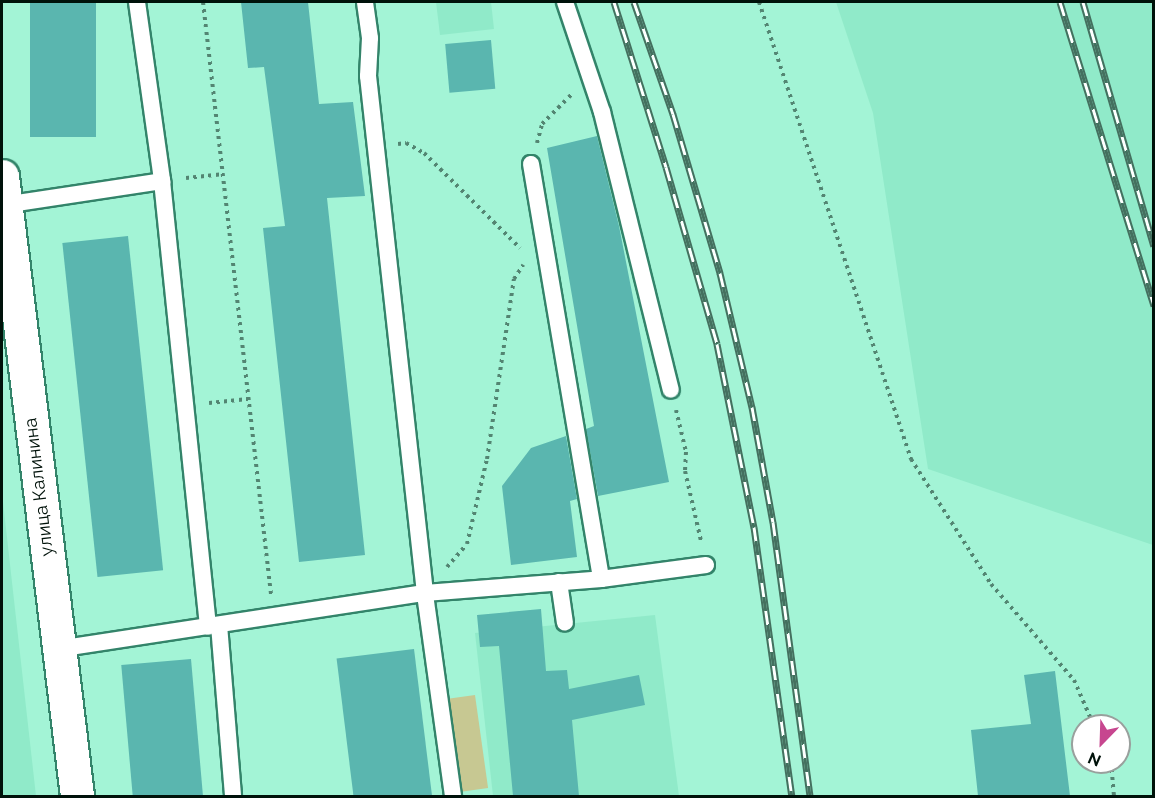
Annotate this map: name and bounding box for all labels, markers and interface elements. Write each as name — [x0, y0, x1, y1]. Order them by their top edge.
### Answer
street label: улица Калинина — [20, 417, 58, 557]
north arrow — [1071, 714, 1131, 774]
text: N — [1085, 748, 1104, 770]

